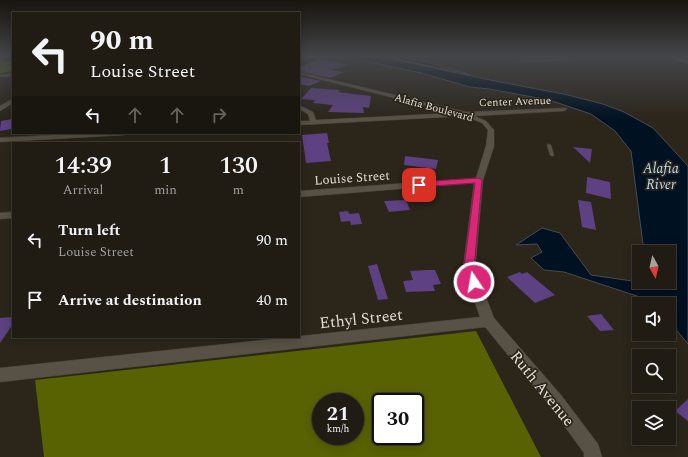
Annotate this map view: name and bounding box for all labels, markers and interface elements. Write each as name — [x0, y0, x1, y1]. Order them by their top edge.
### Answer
text: 90 m — [90, 19, 154, 62]
icon: left — [24, 28, 76, 80]
text: Louise Street — [90, 58, 195, 85]
street label: Alafia Boulevard — [392, 89, 475, 126]
street label: Center Avenue — [479, 92, 551, 111]
icon: left — [82, 104, 104, 126]
icon: ahead — [124, 104, 146, 126]
icon: ahead — [166, 104, 188, 126]
icon: right — [208, 104, 230, 126]
text: 14:39 — [54, 148, 112, 184]
text: 1 — [159, 148, 172, 184]
text: 130 — [219, 148, 258, 184]
water label: Alafia River — [642, 158, 679, 195]
street label: Louise Street — [314, 165, 391, 191]
pin — [402, 168, 436, 202]
icon: arrive — [408, 174, 430, 196]
text: Arrival — [63, 180, 103, 200]
text: min — [154, 180, 177, 200]
text: m — [233, 180, 244, 200]
text: Turn left — [58, 219, 120, 242]
icon: left — [24, 229, 46, 251]
text: 90 m — [256, 229, 288, 252]
text: Louise Street — [58, 242, 134, 262]
north arrow — [632, 245, 676, 289]
map controls — [632, 245, 676, 445]
position arrow — [453, 261, 495, 303]
icon: arrive — [24, 289, 46, 311]
text: Arrive at destination — [58, 289, 202, 312]
text: 40 m — [256, 289, 288, 312]
button: sound — [632, 297, 676, 341]
street label: Ethyl Street — [318, 303, 404, 335]
street label: Ruth Avenue — [504, 346, 580, 432]
button: search — [632, 349, 676, 393]
speed limit sign: 30 — [372, 393, 424, 445]
text: 21 — [327, 399, 349, 429]
button: layers — [632, 401, 676, 445]
text: km/h — [327, 421, 349, 437]

